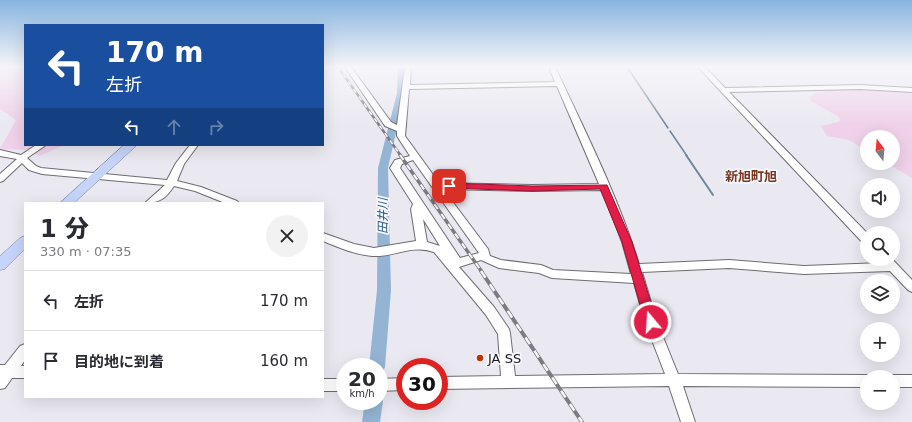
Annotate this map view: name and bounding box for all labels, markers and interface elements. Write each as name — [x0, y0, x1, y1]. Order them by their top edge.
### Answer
text: 170 m — [106, 36, 203, 69]
icon: left — [40, 40, 92, 92]
text: 左折 — [106, 74, 142, 95]
icon: left — [121, 116, 143, 138]
icon: ahead — [163, 116, 185, 138]
icon: right — [205, 116, 227, 138]
north arrow — [860, 130, 900, 170]
map controls — [860, 130, 900, 410]
pin — [432, 169, 466, 203]
district label: 新旭町旭 — [725, 169, 777, 184]
icon: arrive — [438, 175, 460, 197]
button: sound — [860, 178, 900, 218]
water label: 田井川 — [376, 196, 390, 234]
text: 1 分 — [40, 215, 89, 243]
button: close — [266, 215, 308, 257]
button: search — [860, 226, 900, 266]
text: 330 m · 07:35 — [40, 244, 131, 259]
button: layers — [860, 274, 900, 314]
icon: left — [40, 290, 62, 312]
text: 170 m — [260, 292, 308, 310]
text: 左折 — [74, 293, 104, 311]
position arrow — [630, 301, 672, 343]
button: + — [860, 322, 900, 362]
icon: arrive — [40, 350, 62, 372]
place label: JA SS — [487, 351, 521, 366]
text: 160 m — [260, 352, 308, 370]
text: 目的地に到着 — [74, 353, 164, 371]
marker: JA SS — [475, 353, 485, 363]
speed limit sign: 30 — [396, 358, 448, 410]
text: 20 — [348, 367, 376, 391]
button: − — [860, 370, 900, 410]
text: km/h — [349, 388, 375, 399]

